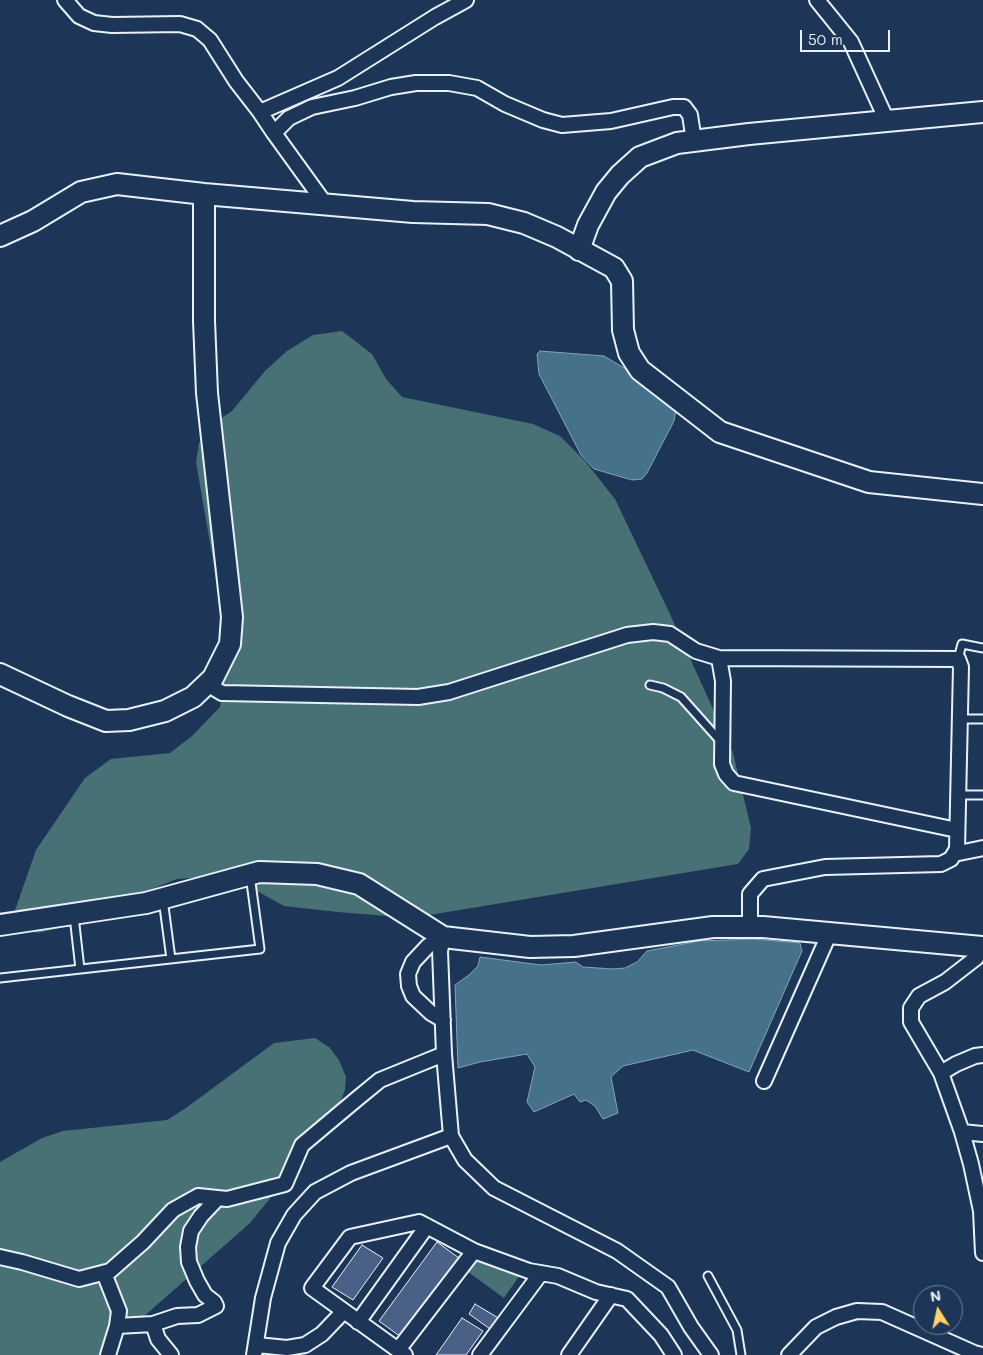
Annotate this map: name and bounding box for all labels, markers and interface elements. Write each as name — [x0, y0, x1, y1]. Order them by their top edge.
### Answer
scale bar — [803, 20, 893, 52]
text: 50 m — [808, 29, 843, 49]
north arrow — [913, 1285, 963, 1335]
text: N — [929, 1285, 942, 1306]

